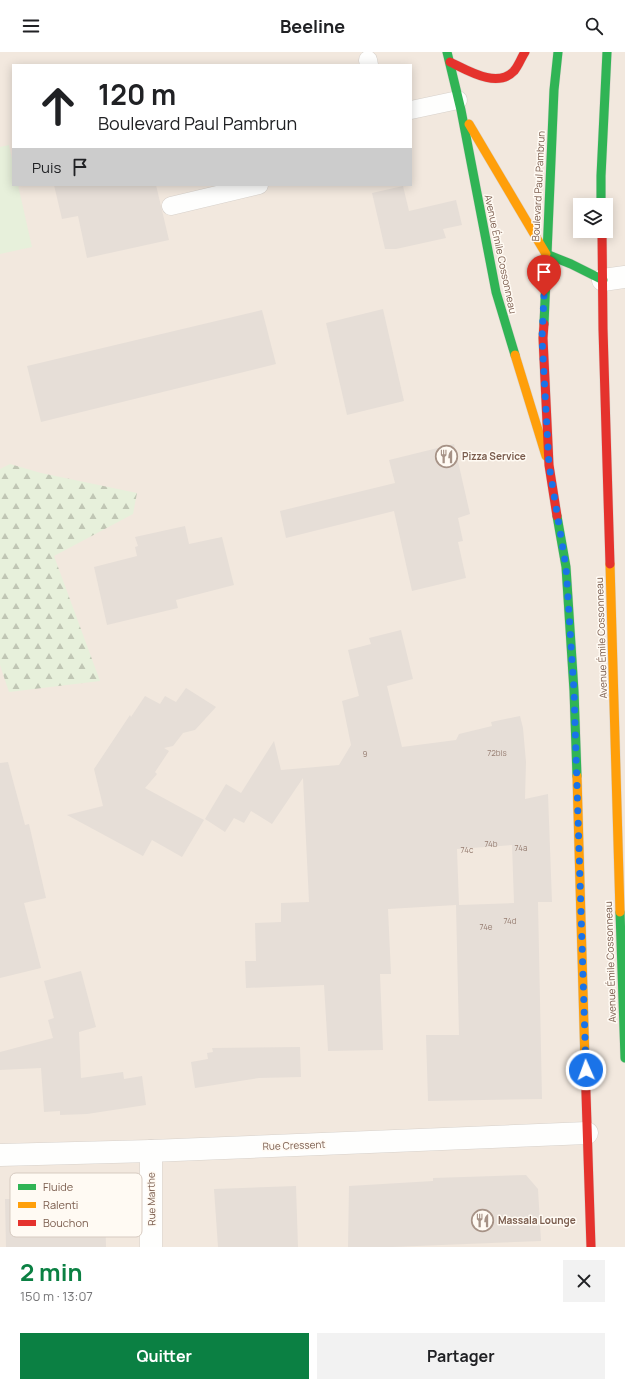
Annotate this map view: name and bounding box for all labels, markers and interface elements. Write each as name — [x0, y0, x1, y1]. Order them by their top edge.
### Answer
text: Beeline — [280, 14, 345, 38]
icon: menu — [20, 15, 42, 37]
icon: search — [583, 15, 605, 37]
text: 120 m — [98, 75, 176, 113]
icon: ahead — [32, 80, 84, 132]
text: Boulevard Paul Pambrun — [98, 111, 297, 135]
street label: Boulevard Paul Pambrun — [528, 130, 548, 242]
icon: arrive — [69, 156, 91, 178]
text: Puis — [32, 157, 61, 178]
street label: Avenue Émile Cossonneau — [482, 193, 520, 315]
map controls — [573, 198, 613, 238]
button: layers — [573, 198, 613, 238]
pin — [527, 255, 561, 296]
icon: arrive — [533, 261, 555, 283]
restaurant icon: Pizza Service — [434, 443, 460, 469]
place label: Pizza Service — [462, 449, 526, 463]
street label: Avenue Émile Cossonneau — [592, 577, 610, 699]
house number: 72bis — [487, 747, 507, 758]
house number: 9 — [363, 748, 368, 759]
house number: 74b — [484, 838, 498, 849]
house number: 74a — [515, 842, 527, 853]
house number: 74c — [461, 844, 474, 855]
street label: Avenue Émile Cossonneau — [601, 901, 619, 1023]
house number: 74d — [503, 915, 517, 926]
house number: 74e — [479, 921, 493, 932]
position arrow — [565, 1049, 607, 1091]
street label: Rue Cressent — [262, 1137, 326, 1153]
street label: Rue Marthe — [144, 1172, 158, 1226]
legend — [10, 1173, 142, 1237]
text: Fluide — [43, 1179, 74, 1194]
text: Ralenti — [43, 1197, 78, 1212]
restaurant icon: Massala Lounge — [469, 1207, 495, 1233]
place label: Massala Lounge — [498, 1213, 576, 1227]
text: Bouchon — [43, 1215, 88, 1230]
text: 2 min — [20, 1255, 82, 1288]
button: close — [563, 1260, 605, 1302]
text: 150 m · 13:07 — [20, 1287, 93, 1305]
button: Quitter — [20, 1333, 309, 1379]
button: Partager — [317, 1333, 605, 1379]

